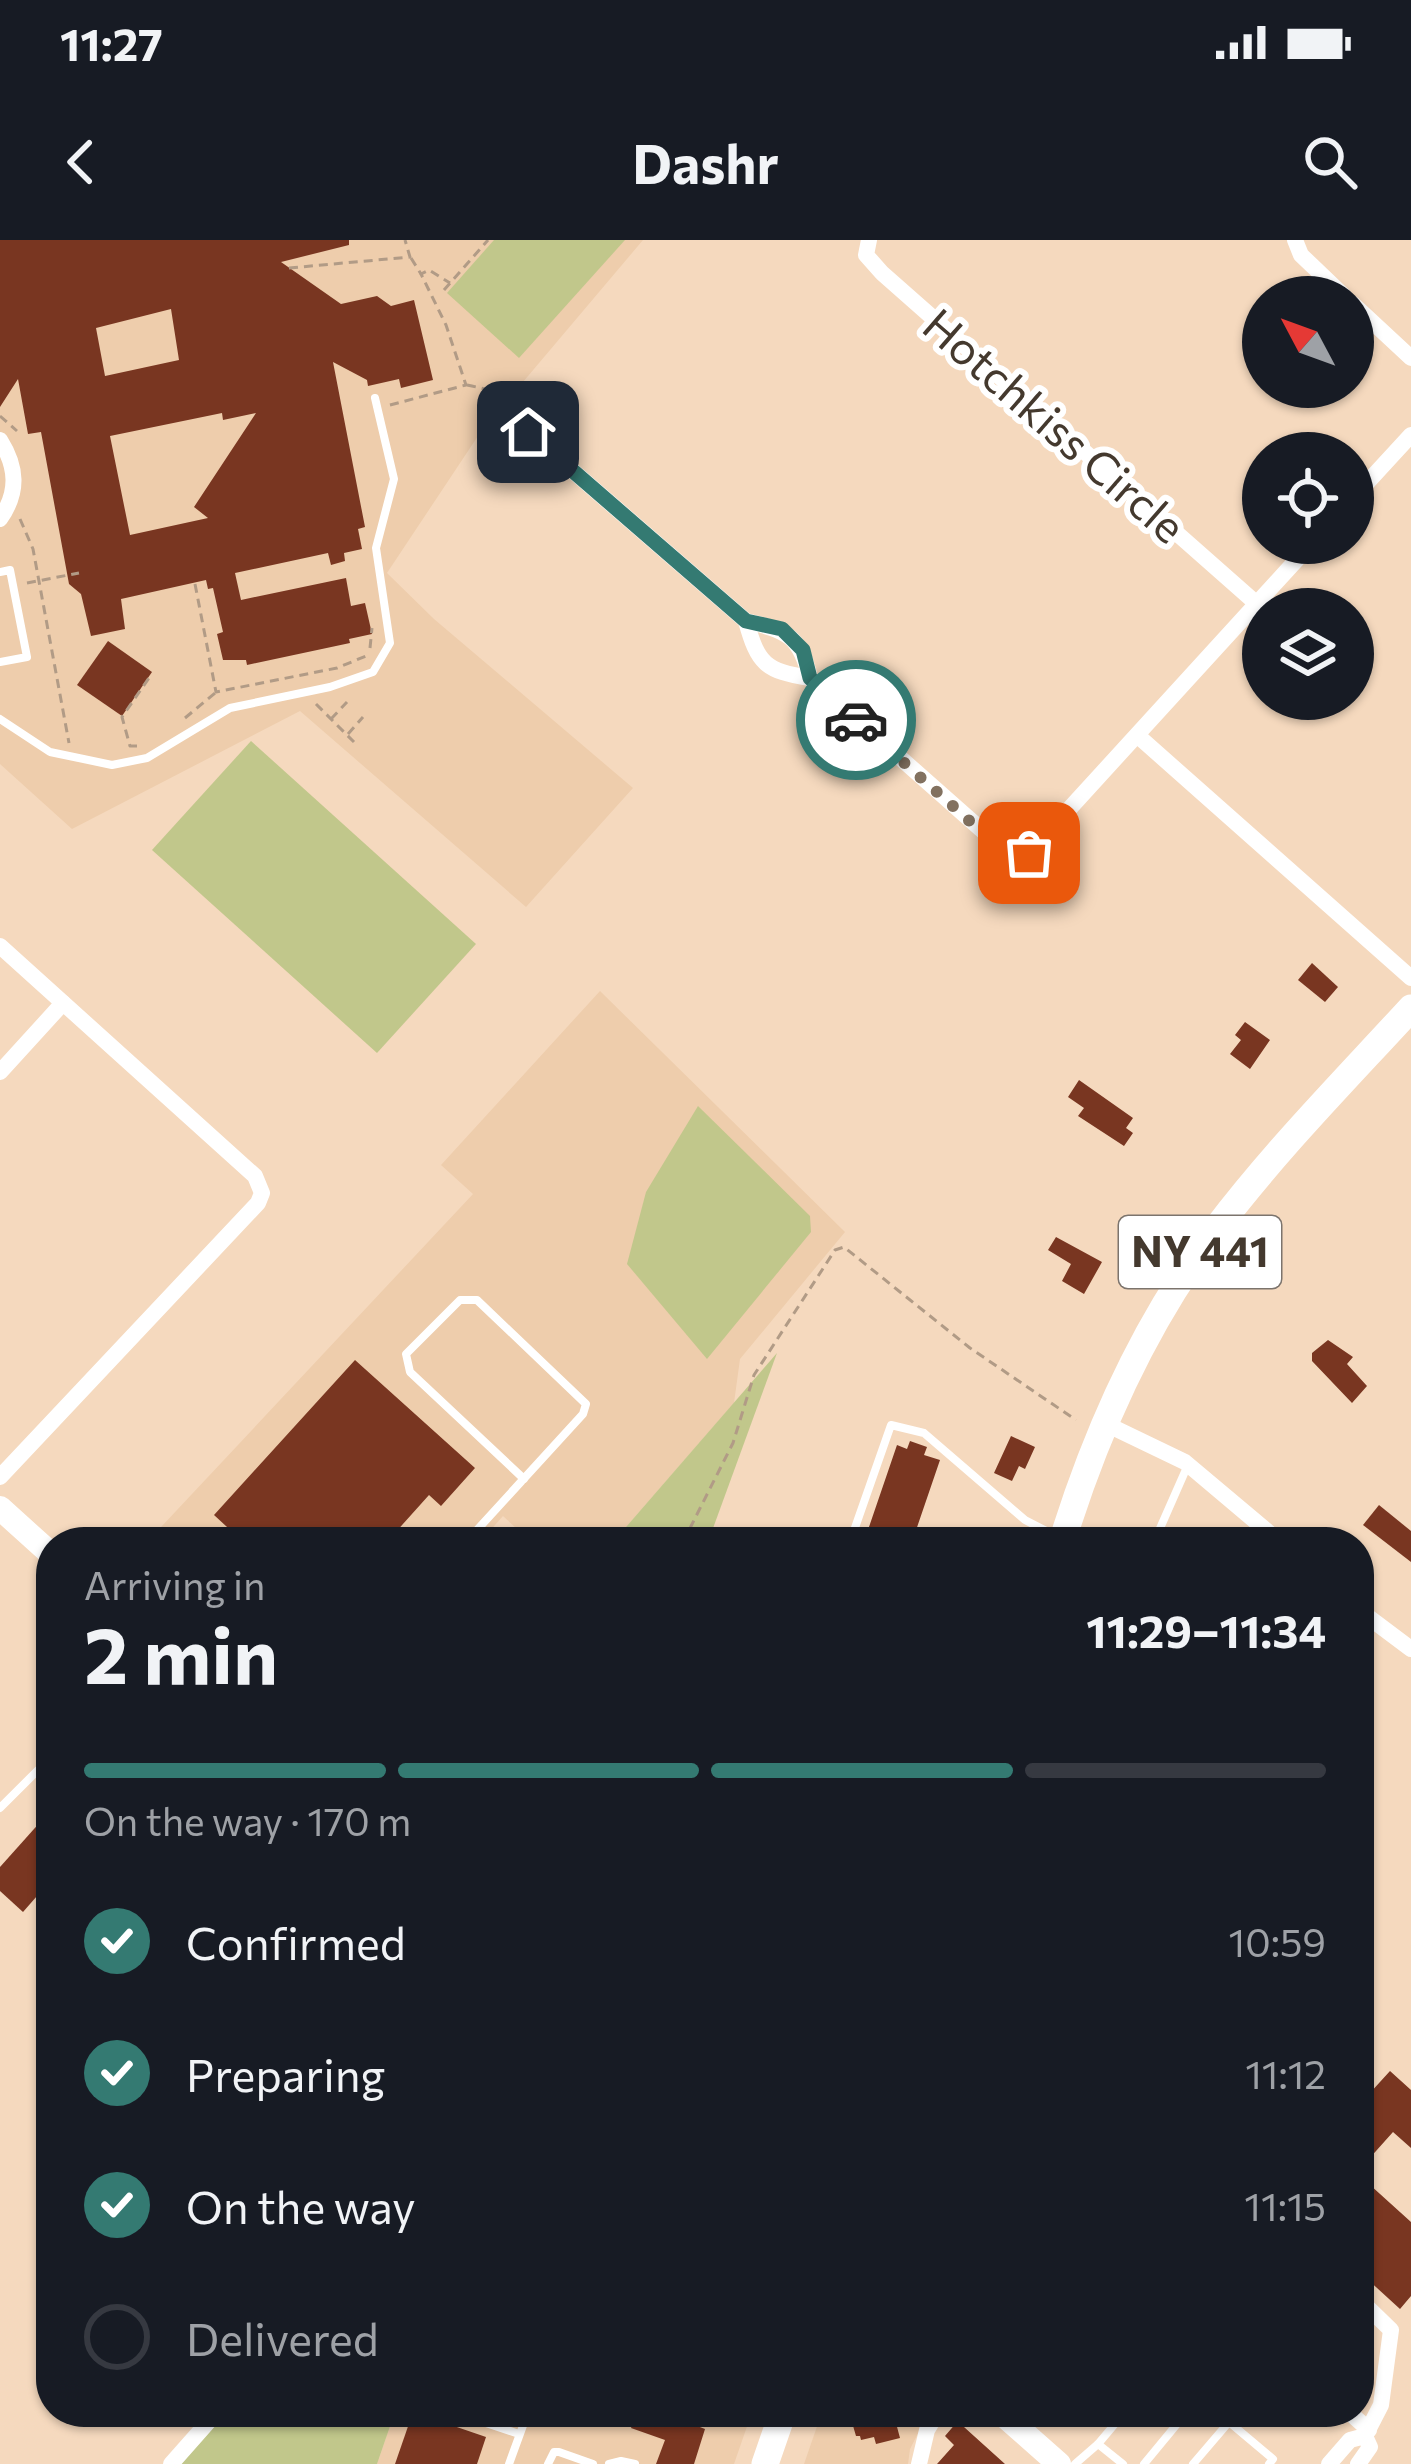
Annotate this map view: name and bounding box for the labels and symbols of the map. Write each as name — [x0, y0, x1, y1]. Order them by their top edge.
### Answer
north arrow — [1242, 276, 1374, 408]
street label: Hotchkiss Circle — [913, 295, 1198, 553]
pin — [477, 381, 579, 483]
courier — [796, 660, 916, 780]
pin — [978, 802, 1080, 904]
road number: NY 441 — [1119, 1216, 1281, 1288]

